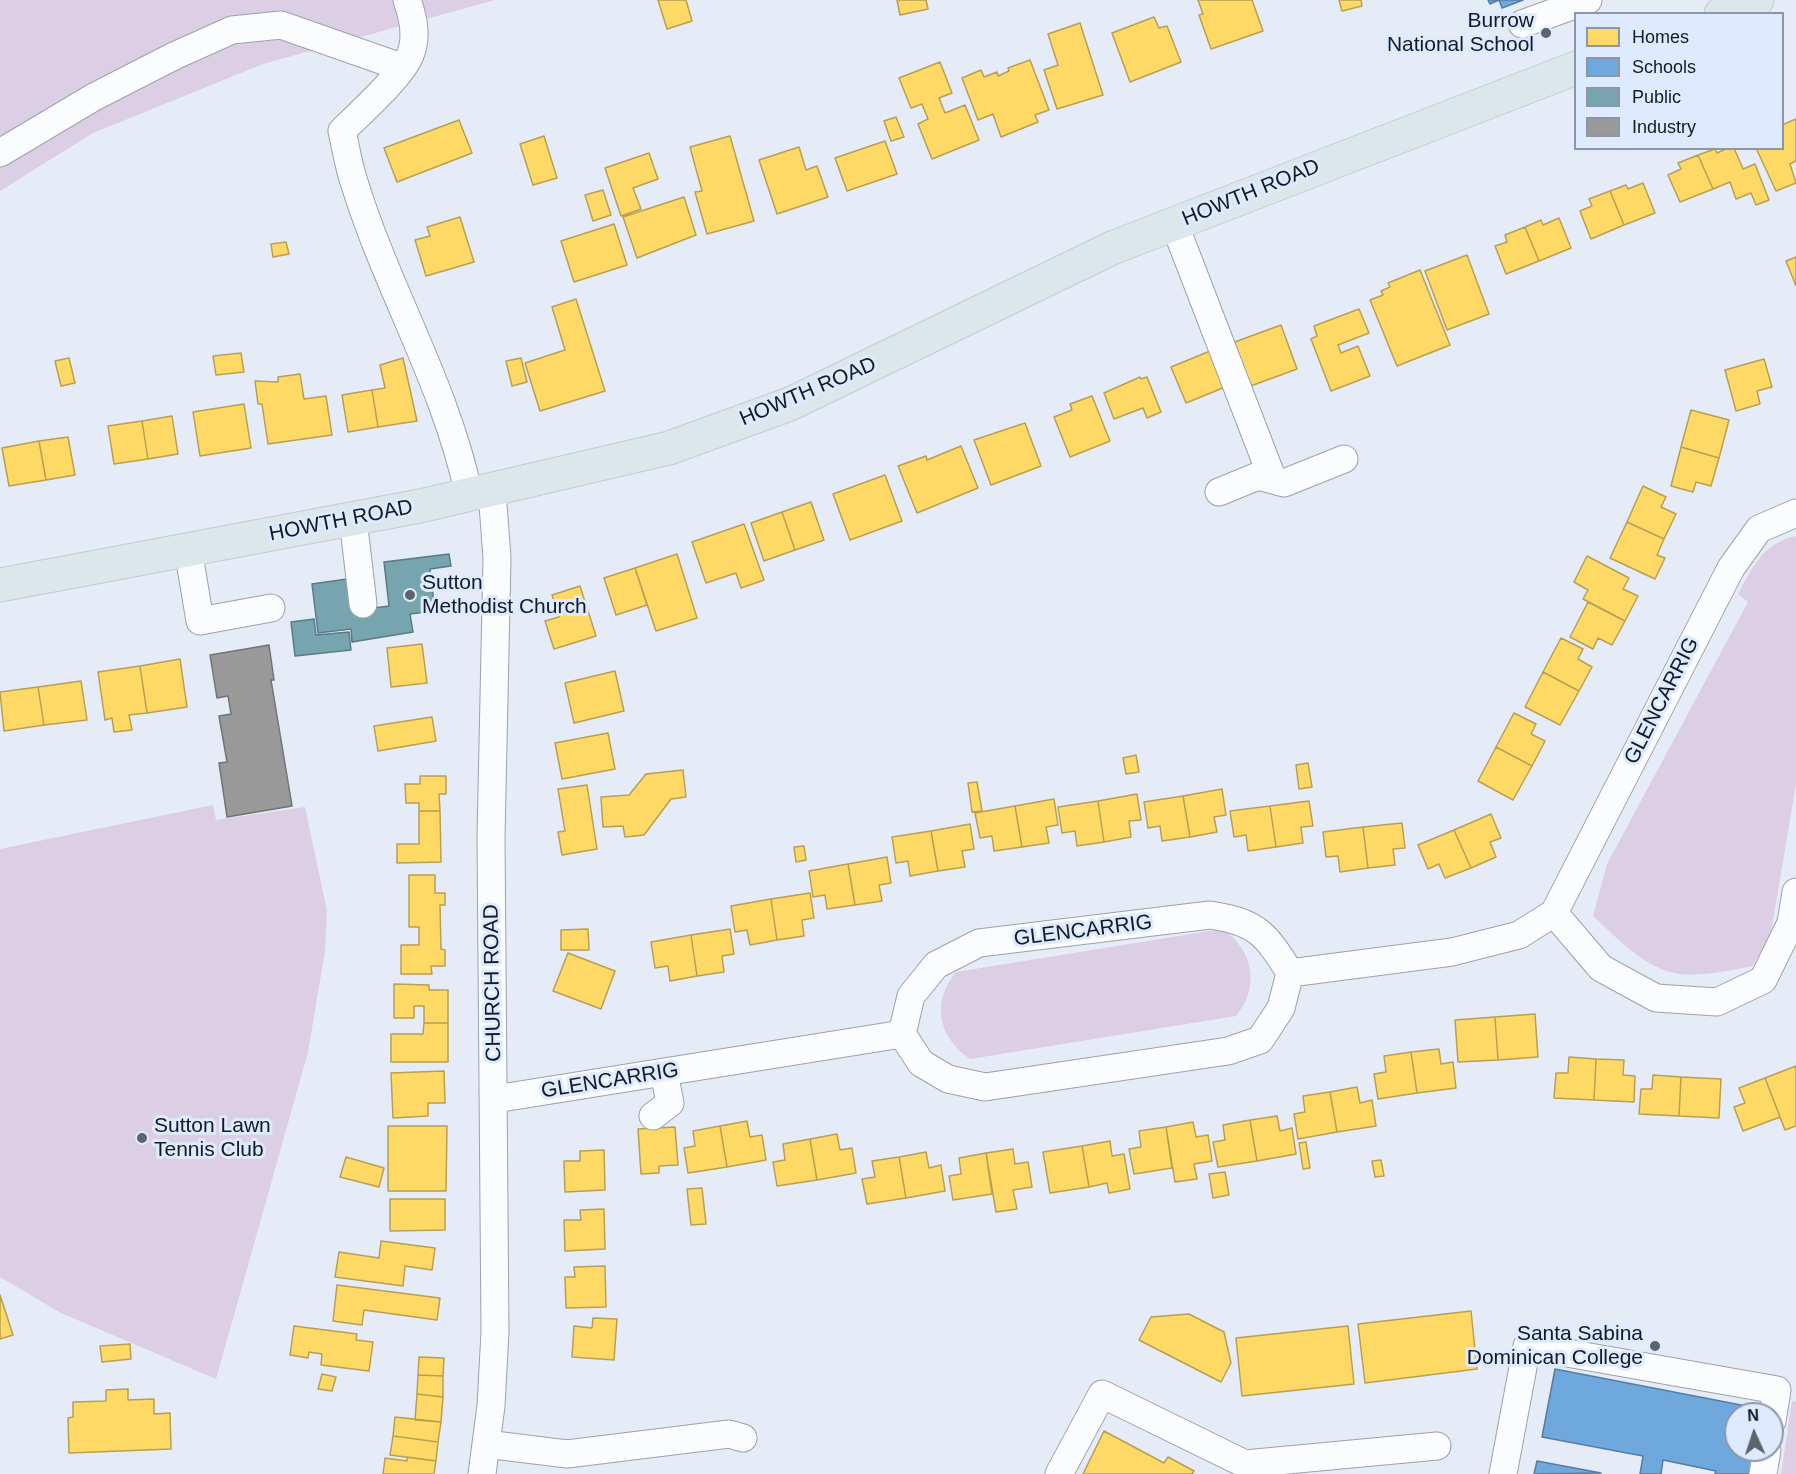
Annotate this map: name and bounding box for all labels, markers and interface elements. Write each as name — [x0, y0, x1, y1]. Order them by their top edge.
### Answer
place label: Burrow National School — [1387, 8, 1534, 58]
legend — [1574, 12, 1784, 150]
marker: Burrow National School — [1539, 26, 1553, 40]
text: Homes — [1632, 27, 1689, 47]
text: Schools — [1632, 57, 1696, 77]
text: Public — [1632, 87, 1681, 107]
text: Industry — [1632, 117, 1696, 137]
street label: HOWTH ROAD — [1179, 154, 1323, 232]
street label: HOWTH ROAD — [736, 352, 880, 432]
street label: HOWTH ROAD — [267, 495, 415, 547]
place label: Sutton Methodist Church — [422, 570, 587, 620]
marker: Sutton Methodist Church — [403, 588, 417, 602]
street label: GLENCARRIG — [1619, 633, 1705, 769]
street label: CHURCH ROAD — [479, 904, 507, 1062]
street label: GLENCARRIG — [1013, 910, 1153, 952]
street label: GLENCARRIG — [539, 1058, 681, 1104]
place label: Sutton Lawn Tennis Club — [154, 1113, 271, 1163]
marker: Sutton Lawn Tennis Club — [135, 1131, 149, 1145]
place label: Santa Sabina Dominican College — [1467, 1321, 1643, 1371]
marker: Santa Sabina Dominican College — [1648, 1339, 1662, 1353]
north arrow — [1724, 1402, 1784, 1462]
text: N — [1747, 1407, 1759, 1424]

